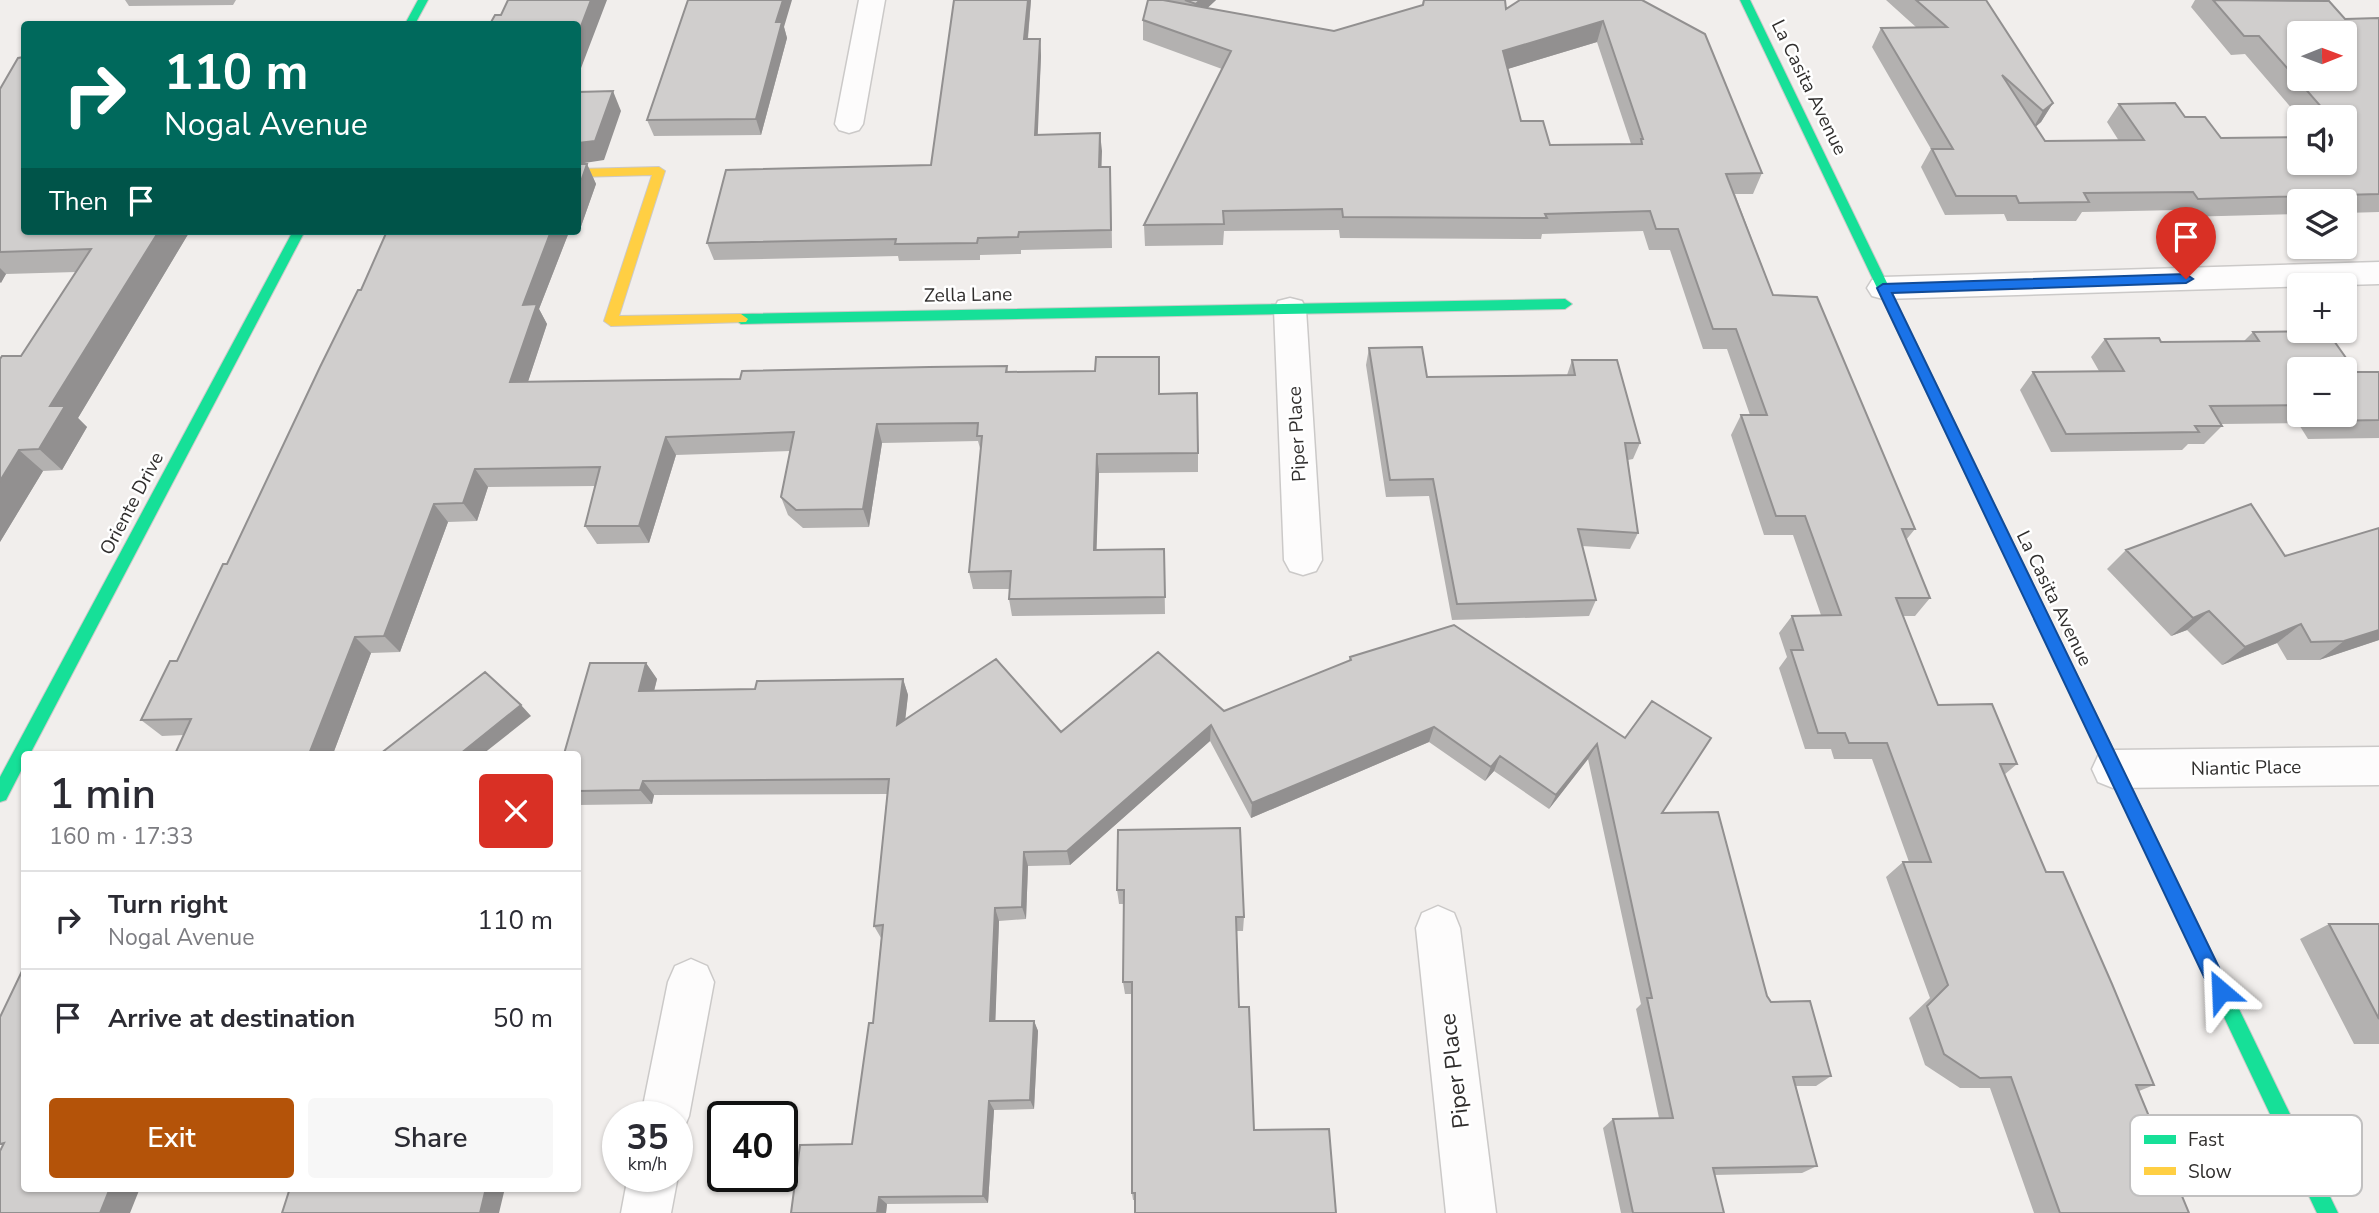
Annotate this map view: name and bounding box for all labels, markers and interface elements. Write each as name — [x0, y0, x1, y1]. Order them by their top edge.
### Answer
street label: La Casita Avenue — [1765, 15, 1853, 159]
north arrow — [2287, 21, 2357, 91]
map controls — [2287, 21, 2357, 427]
text: 110 m — [164, 39, 308, 106]
icon: right — [49, 49, 140, 140]
text: Nogal Avenue — [164, 103, 368, 146]
button: sound — [2287, 105, 2357, 175]
icon: arrive — [122, 182, 160, 220]
text: Then — [49, 184, 108, 219]
button: layers — [2287, 189, 2357, 259]
pin — [2156, 207, 2216, 279]
icon: arrive — [2167, 218, 2205, 256]
button: + — [2287, 273, 2357, 343]
street label: Zella Lane — [924, 281, 1012, 309]
button: − — [2287, 357, 2357, 427]
street label: Piper Place — [1282, 385, 1312, 482]
street label: Oriente Drive — [94, 447, 170, 560]
street label: La Casita Avenue — [2010, 526, 2098, 670]
street label: Niantic Place — [2191, 754, 2301, 782]
text: 1 min — [49, 766, 156, 823]
button: close — [479, 774, 553, 848]
text: 160 m · 17:33 — [49, 821, 194, 852]
text: Turn right — [108, 887, 227, 922]
icon: right — [49, 901, 87, 939]
text: 110 m — [477, 903, 553, 938]
text: Nogal Avenue — [108, 922, 254, 953]
position arrow — [2184, 954, 2258, 1028]
icon: arrive — [49, 999, 87, 1037]
text: Arrive at destination — [108, 1001, 355, 1036]
text: 50 m — [493, 1001, 553, 1036]
street label: Piper Place — [1432, 1012, 1477, 1130]
button: Exit — [49, 1098, 294, 1178]
button: Share — [308, 1098, 553, 1178]
speed limit sign: 40 — [707, 1101, 798, 1192]
text: 35 — [626, 1114, 669, 1161]
legend — [2130, 1115, 2362, 1196]
text: Fast — [2188, 1127, 2224, 1153]
text: km/h — [628, 1152, 667, 1176]
text: Slow — [2188, 1159, 2232, 1185]

